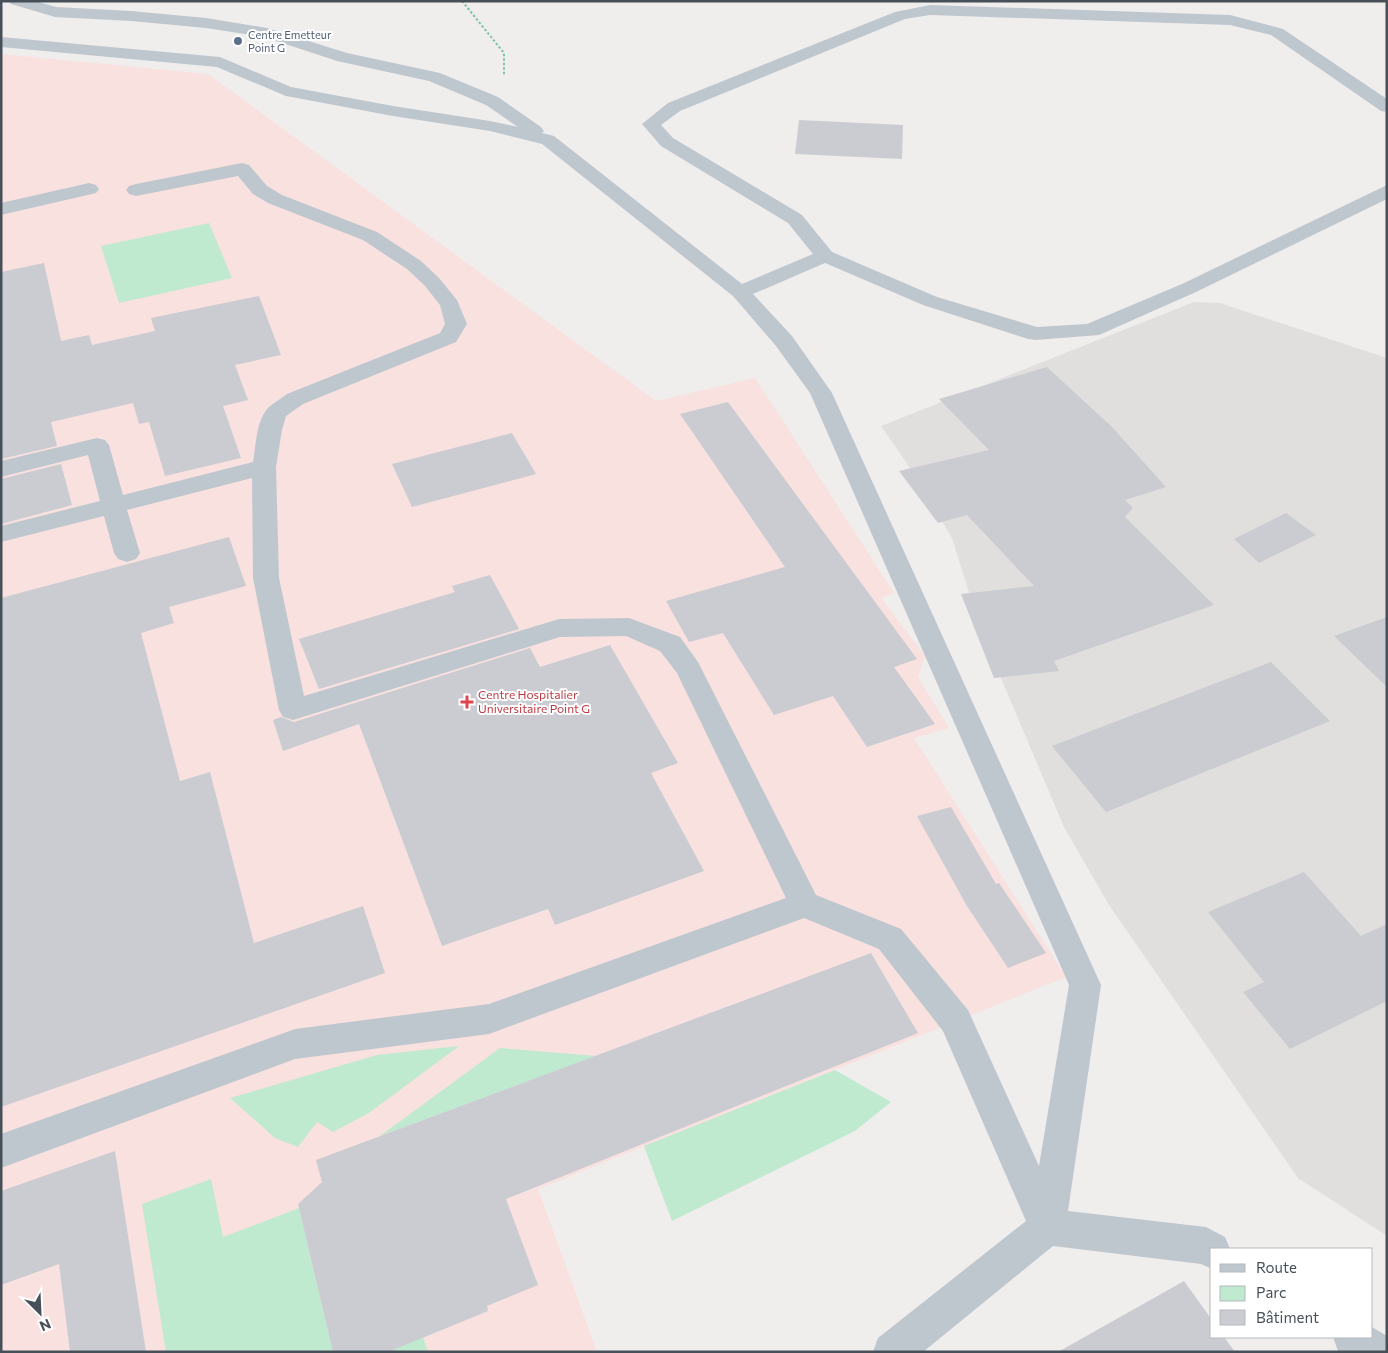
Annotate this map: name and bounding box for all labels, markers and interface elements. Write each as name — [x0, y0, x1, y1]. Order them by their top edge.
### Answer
place label: Centre Emetteur Point G — [248, 28, 332, 54]
marker: Centre Emetteur Point G — [232, 35, 244, 47]
place label: Centre Hospitalier Universitaire Point G — [478, 687, 590, 715]
marker: Centre Hospitalier Universitaire Point G — [460, 695, 474, 709]
legend — [1210, 1248, 1373, 1338]
text: Route — [1256, 1258, 1297, 1276]
text: Parc — [1256, 1283, 1286, 1301]
north arrow — [15, 1288, 65, 1338]
text: Bâtiment — [1256, 1308, 1319, 1326]
text: N — [37, 1315, 54, 1335]

